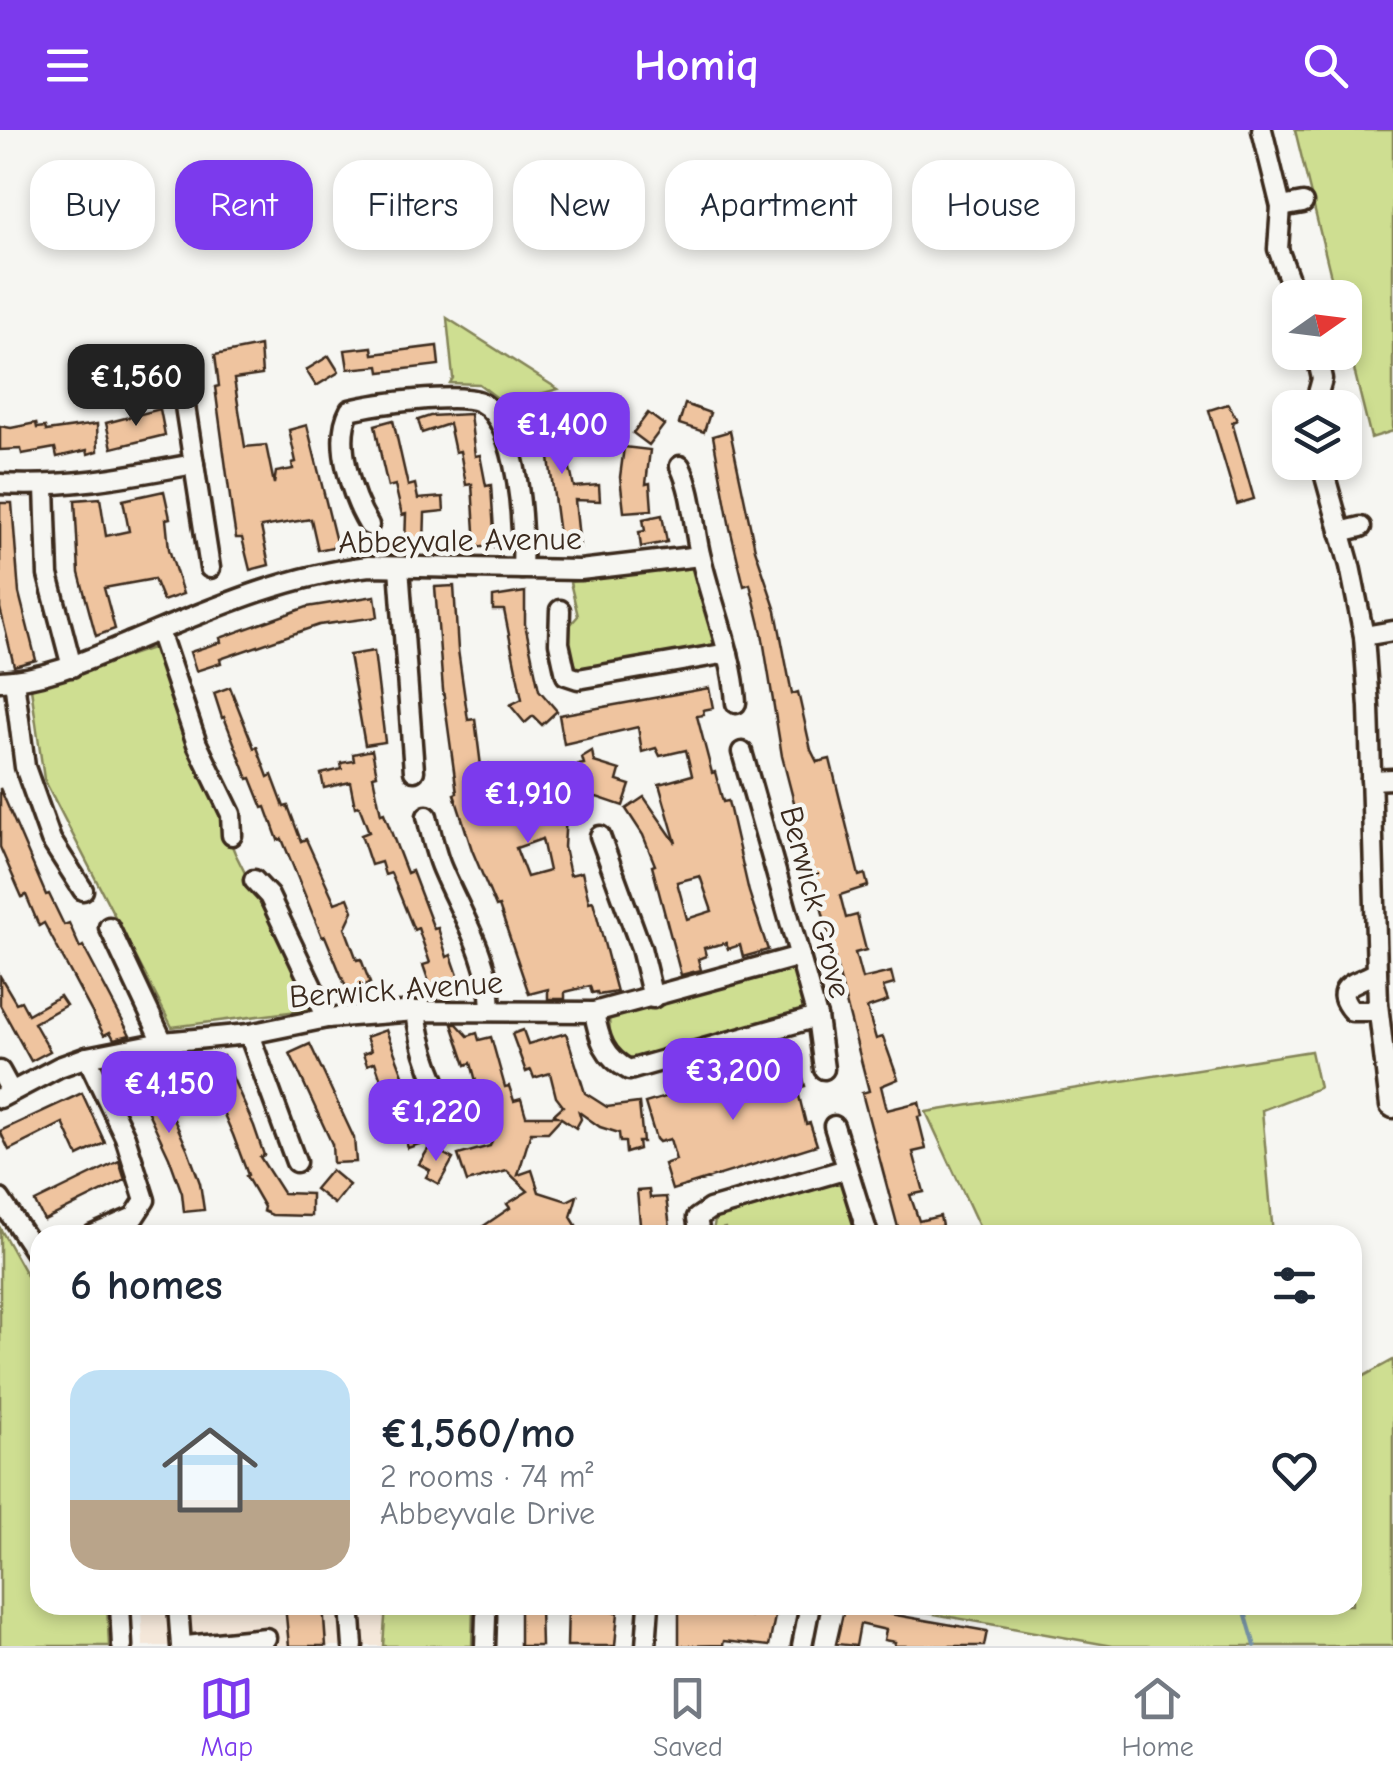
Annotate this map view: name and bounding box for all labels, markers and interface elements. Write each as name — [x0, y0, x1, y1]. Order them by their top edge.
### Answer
icon: menu — [40, 38, 95, 93]
icon: search — [1298, 38, 1353, 93]
text: Homiq — [634, 39, 759, 91]
chip: Buy — [30, 160, 155, 250]
chip: Rent — [175, 160, 313, 250]
chip: Filters — [333, 160, 493, 250]
chip: New — [513, 160, 645, 250]
chip: Apartment — [665, 160, 892, 250]
chip: House — [912, 160, 1075, 250]
north arrow — [1272, 280, 1362, 370]
map controls — [1272, 280, 1362, 480]
pin: €1,560 — [55, 344, 217, 429]
text: €1,560 — [90, 358, 182, 395]
button: layers — [1272, 390, 1362, 480]
pin: €1,400 — [481, 392, 643, 477]
text: €1,400 — [516, 406, 608, 443]
street label: Abbeyvale Avenue — [338, 520, 582, 561]
pin: €1,910 — [447, 761, 609, 846]
text: €1,910 — [484, 775, 572, 812]
street label: Berwick Grove — [772, 802, 859, 1002]
street label: Berwick Avenue — [288, 964, 504, 1015]
pin: €3,200 — [652, 1038, 814, 1123]
pin: €4,150 — [88, 1051, 250, 1136]
text: €3,200 — [685, 1052, 781, 1089]
text: €4,150 — [123, 1065, 215, 1102]
pin: €1,220 — [355, 1079, 517, 1164]
text: €1,220 — [391, 1093, 481, 1130]
icon: filters — [1267, 1258, 1322, 1313]
text: 6 homes — [70, 1261, 223, 1310]
text: €1,560/mo — [380, 1409, 575, 1458]
icon: home — [150, 1410, 270, 1530]
icon: heart — [1267, 1443, 1322, 1498]
text: 2 rooms · 74 m² — [380, 1458, 593, 1495]
text: Abbeyvale Drive — [380, 1495, 595, 1532]
tab: Map — [199, 1671, 254, 1763]
tab: Saved — [653, 1671, 723, 1763]
tab: Home — [1121, 1671, 1194, 1763]

